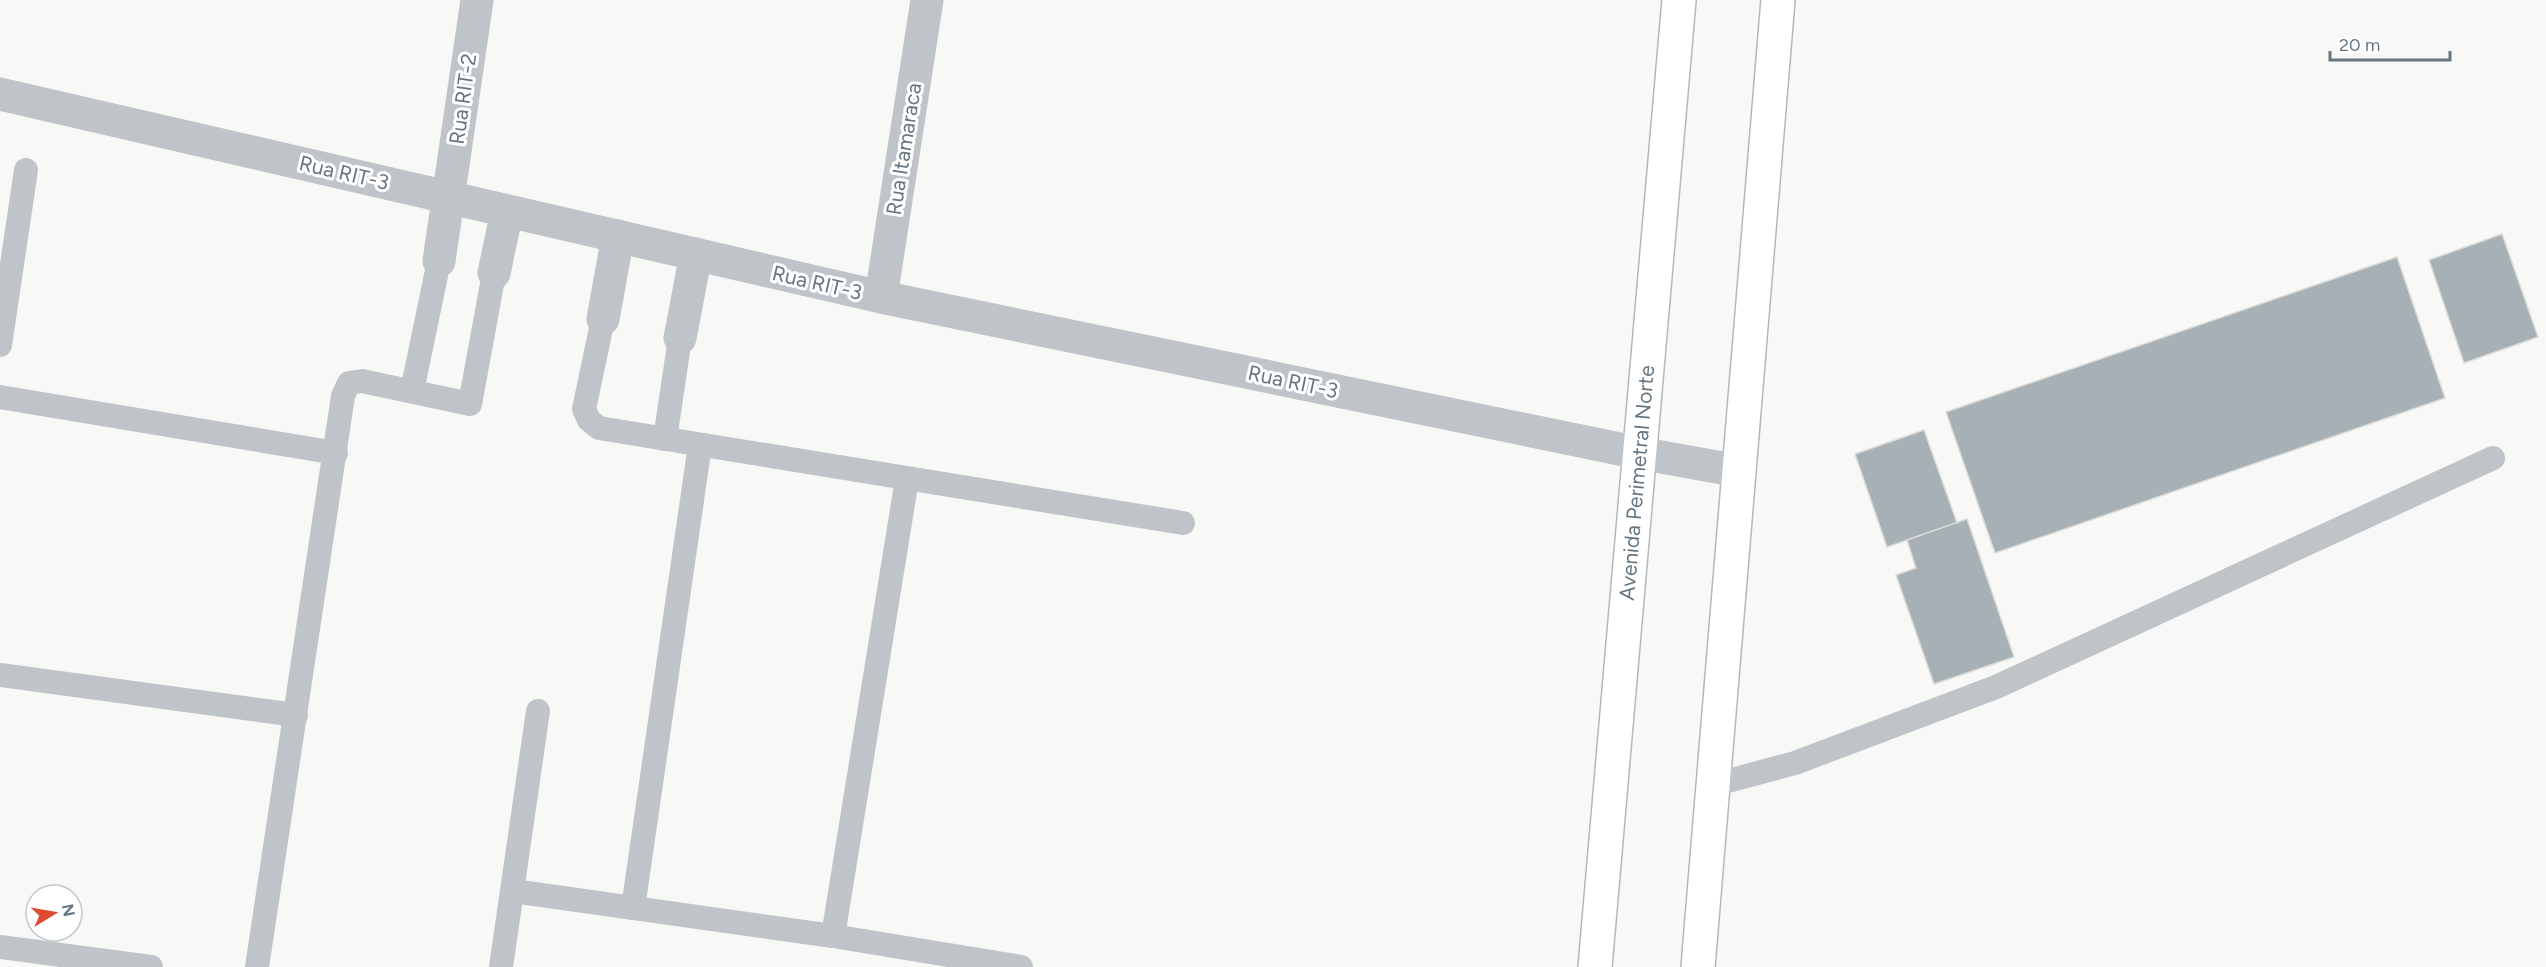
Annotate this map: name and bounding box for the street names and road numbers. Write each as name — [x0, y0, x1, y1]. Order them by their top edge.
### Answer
street label: Rua RIT-2 — [444, 52, 481, 146]
street label: Rua Itamaraca — [881, 81, 926, 217]
street label: Rua RIT-3 — [297, 150, 391, 195]
street label: Rua RIT-3 — [770, 260, 864, 305]
street label: Rua RIT-3 — [1246, 360, 1340, 403]
street label: Avenida Perimetral Norte — [1614, 364, 1659, 602]

